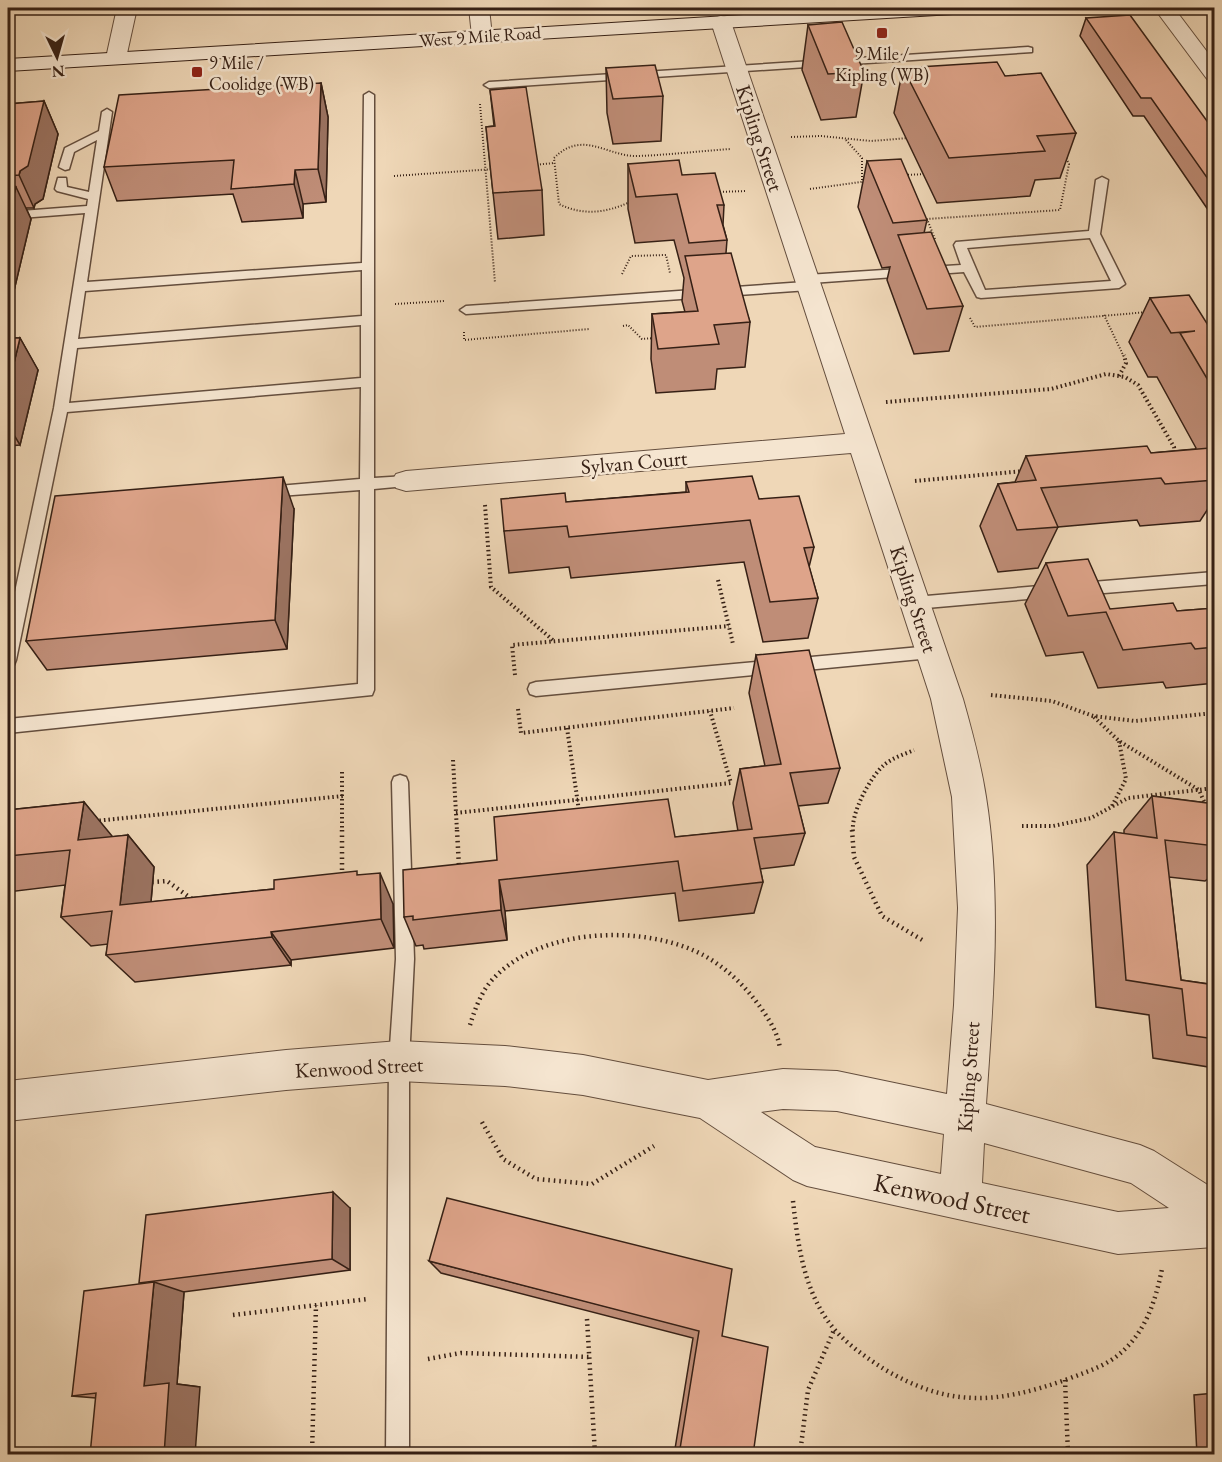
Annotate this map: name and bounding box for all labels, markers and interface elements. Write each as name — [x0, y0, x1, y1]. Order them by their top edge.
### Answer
street label: West 9 Mile Road — [418, 20, 543, 52]
marker: 9 Mile / Kipling (WB) — [875, 26, 889, 40]
north arrow — [27, 27, 87, 87]
place label: 9 Mile / Kipling (WB) — [835, 42, 929, 86]
place label: 9 Mile / Coolidge (WB) — [209, 51, 314, 95]
text: N — [51, 60, 66, 82]
marker: 9 Mile / Coolidge (WB) — [190, 65, 204, 79]
street label: Kipling Street — [730, 81, 790, 195]
street label: Sylvan Court — [580, 444, 689, 480]
street label: Kipling Street — [884, 542, 944, 656]
street label: Kipling Street — [951, 1020, 985, 1133]
street label: Kenwood Street — [294, 1050, 424, 1084]
street label: Kenwood Street — [871, 1165, 1033, 1231]

